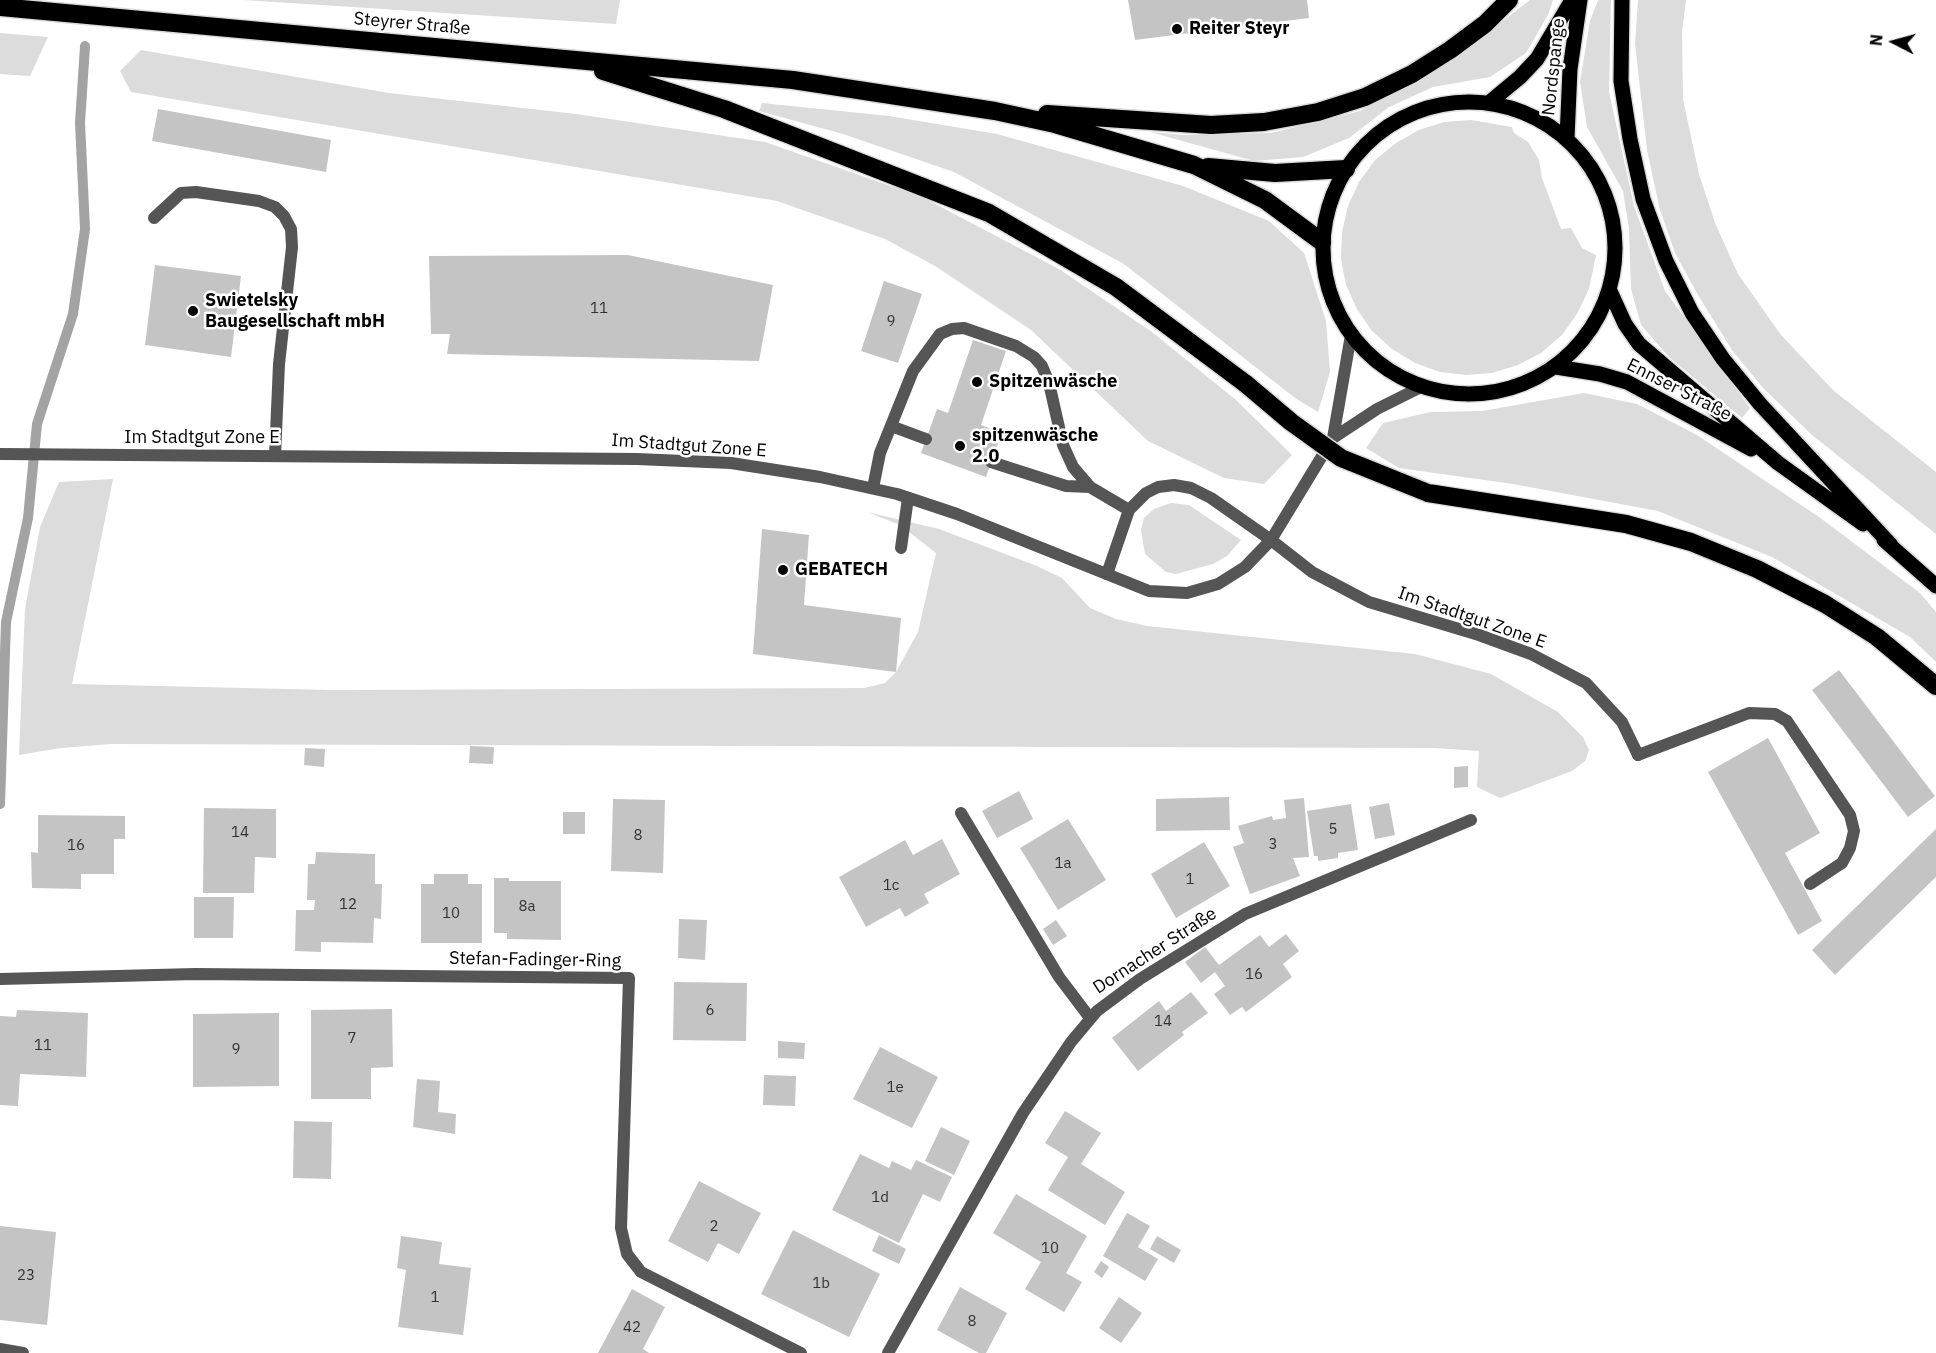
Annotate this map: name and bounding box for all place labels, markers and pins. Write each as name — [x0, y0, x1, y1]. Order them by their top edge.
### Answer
place label: Reiter Steyr — [1189, 18, 1289, 40]
marker: Reiter Steyr — [1170, 22, 1184, 36]
place label: Swietelsky Baugesellschaft mbH — [205, 290, 385, 332]
marker: Swietelsky Baugesellschaft mbH — [186, 304, 200, 318]
place label: Spitzenwäsche — [989, 371, 1117, 393]
marker: Spitzenwäsche — [970, 375, 984, 389]
place label: spitzenwäsche 2.0 — [972, 425, 1098, 468]
marker: spitzenwäsche 2.0 — [953, 439, 967, 453]
place label: GEBATECH — [795, 559, 888, 581]
marker: GEBATECH — [776, 563, 790, 577]

